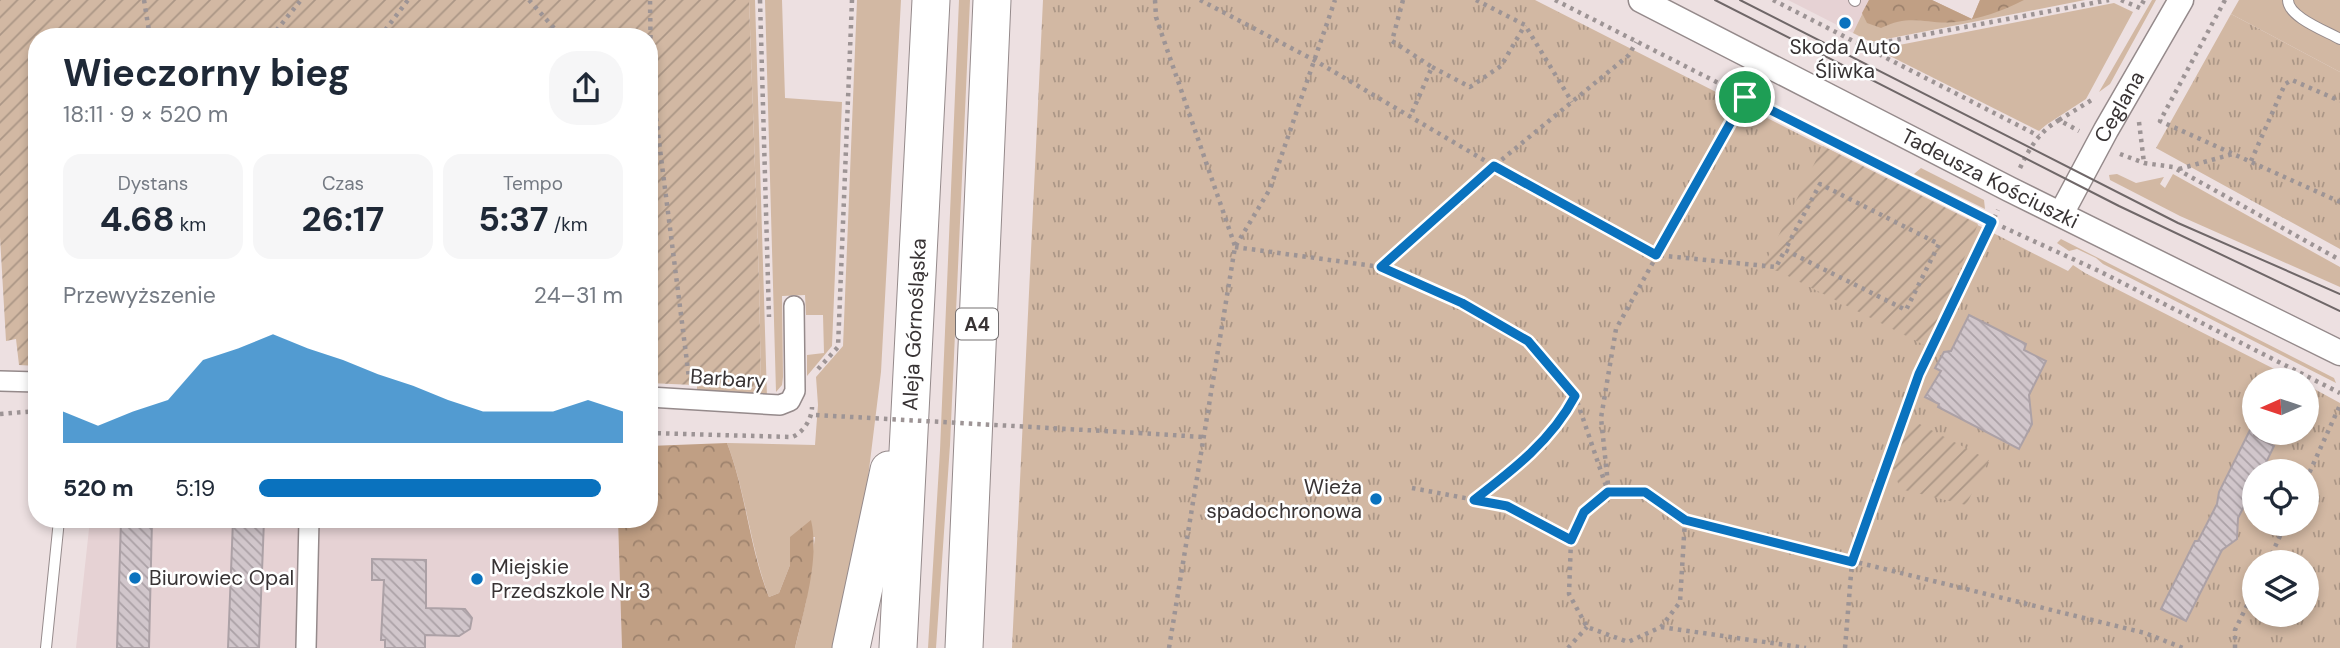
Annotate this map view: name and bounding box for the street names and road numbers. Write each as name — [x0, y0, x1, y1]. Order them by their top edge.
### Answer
street label: Ceglana — [2088, 66, 2151, 148]
street label: Tadeusza Kościuszki — [1896, 122, 2083, 235]
street label: Aleja Górnośląska — [896, 238, 933, 411]
road number: A4 — [956, 308, 998, 340]
street label: Barbary — [689, 362, 767, 396]

